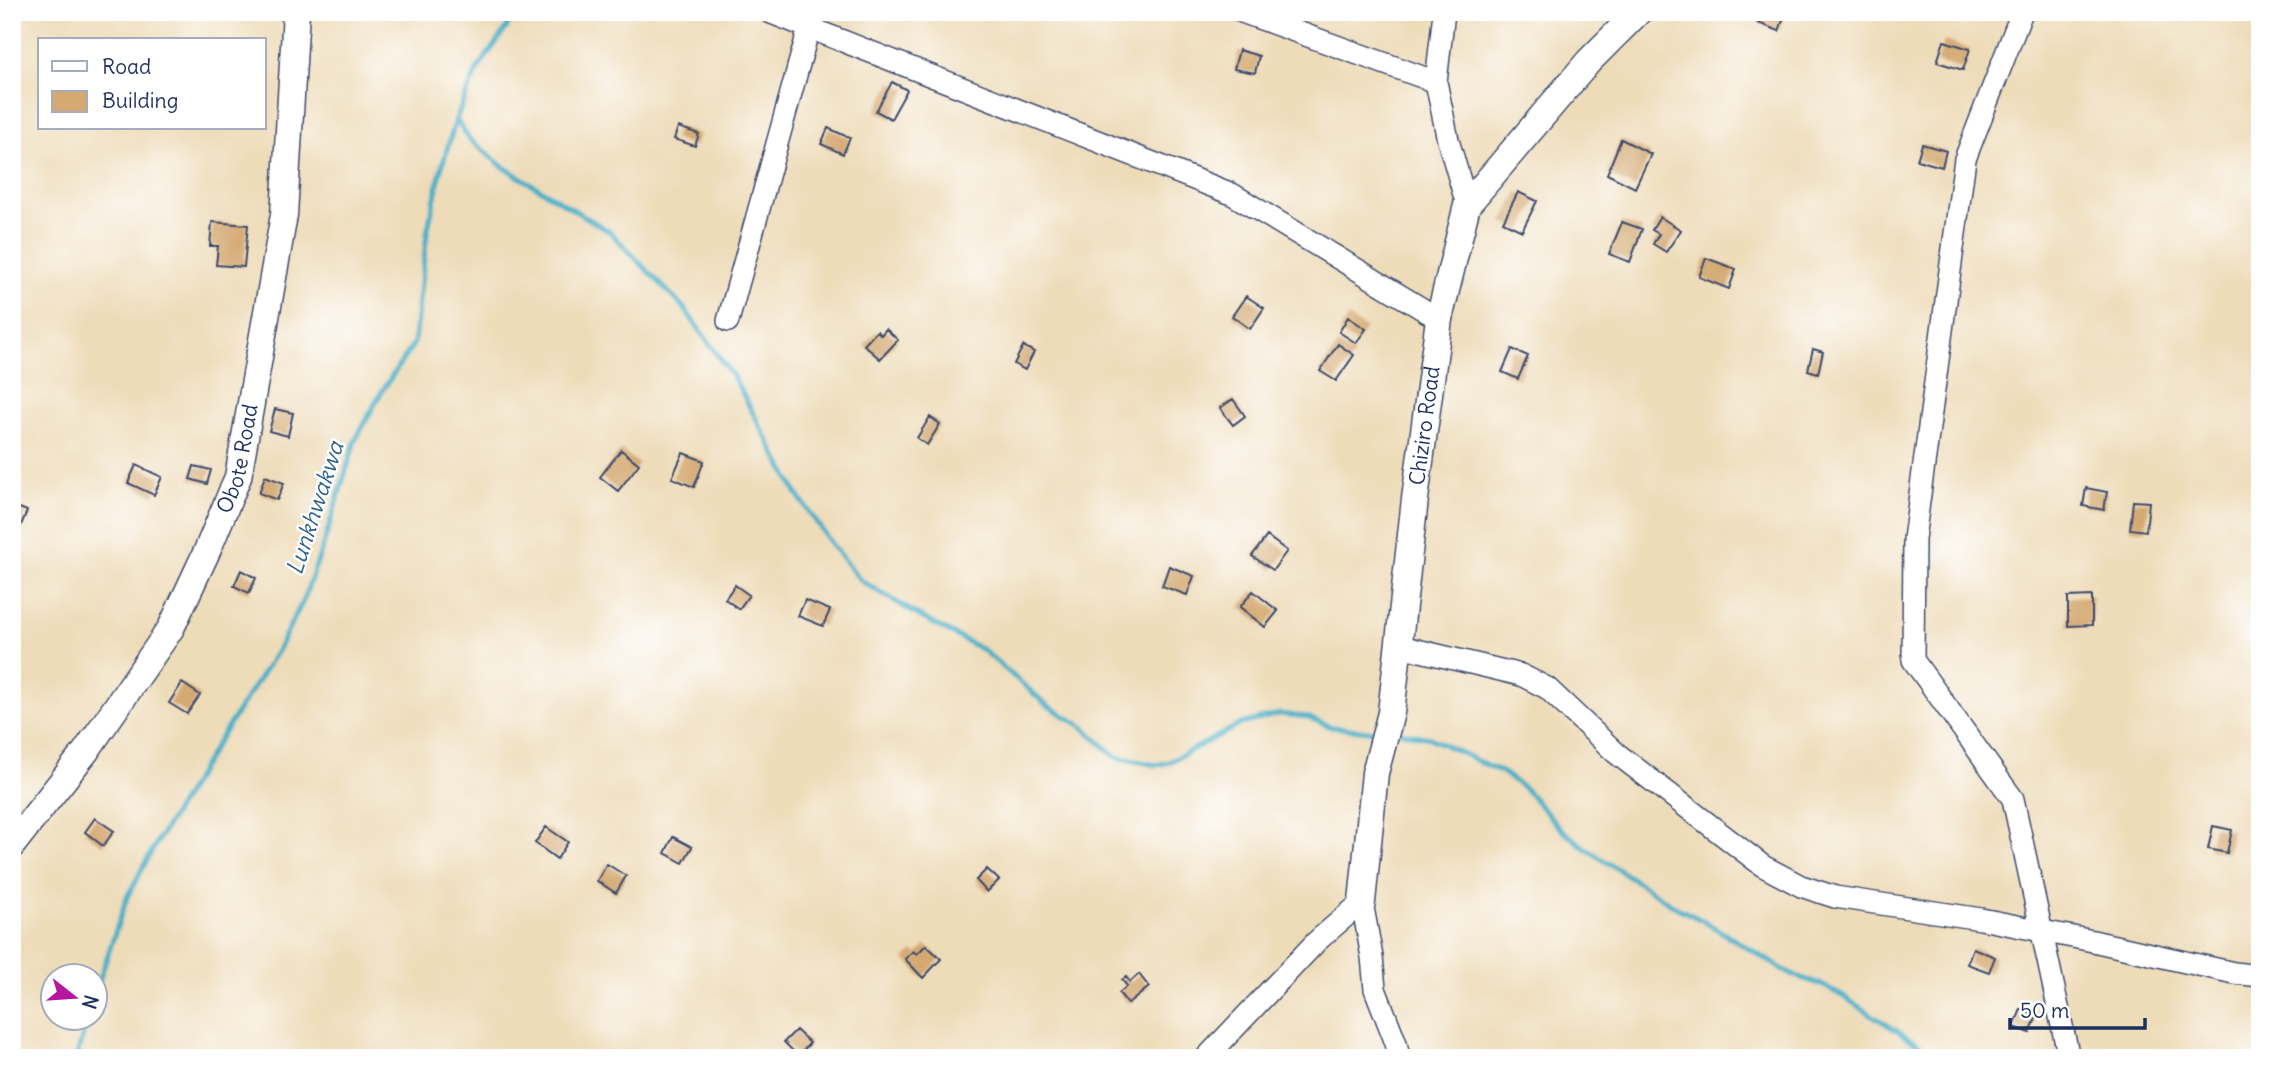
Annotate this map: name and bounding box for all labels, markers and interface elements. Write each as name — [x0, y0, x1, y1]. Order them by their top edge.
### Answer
legend — [38, 38, 266, 130]
text: Road — [102, 53, 151, 80]
text: Building — [102, 87, 178, 114]
street label: Chiziro Road — [1403, 364, 1446, 487]
street label: Obote Road — [210, 402, 264, 517]
water label: Lunkhwakwa — [279, 436, 350, 578]
north arrow — [38, 962, 108, 1032]
scale bar — [2010, 986, 2144, 1030]
text: N — [77, 992, 104, 1012]
text: 50 m — [2020, 997, 2069, 1024]

